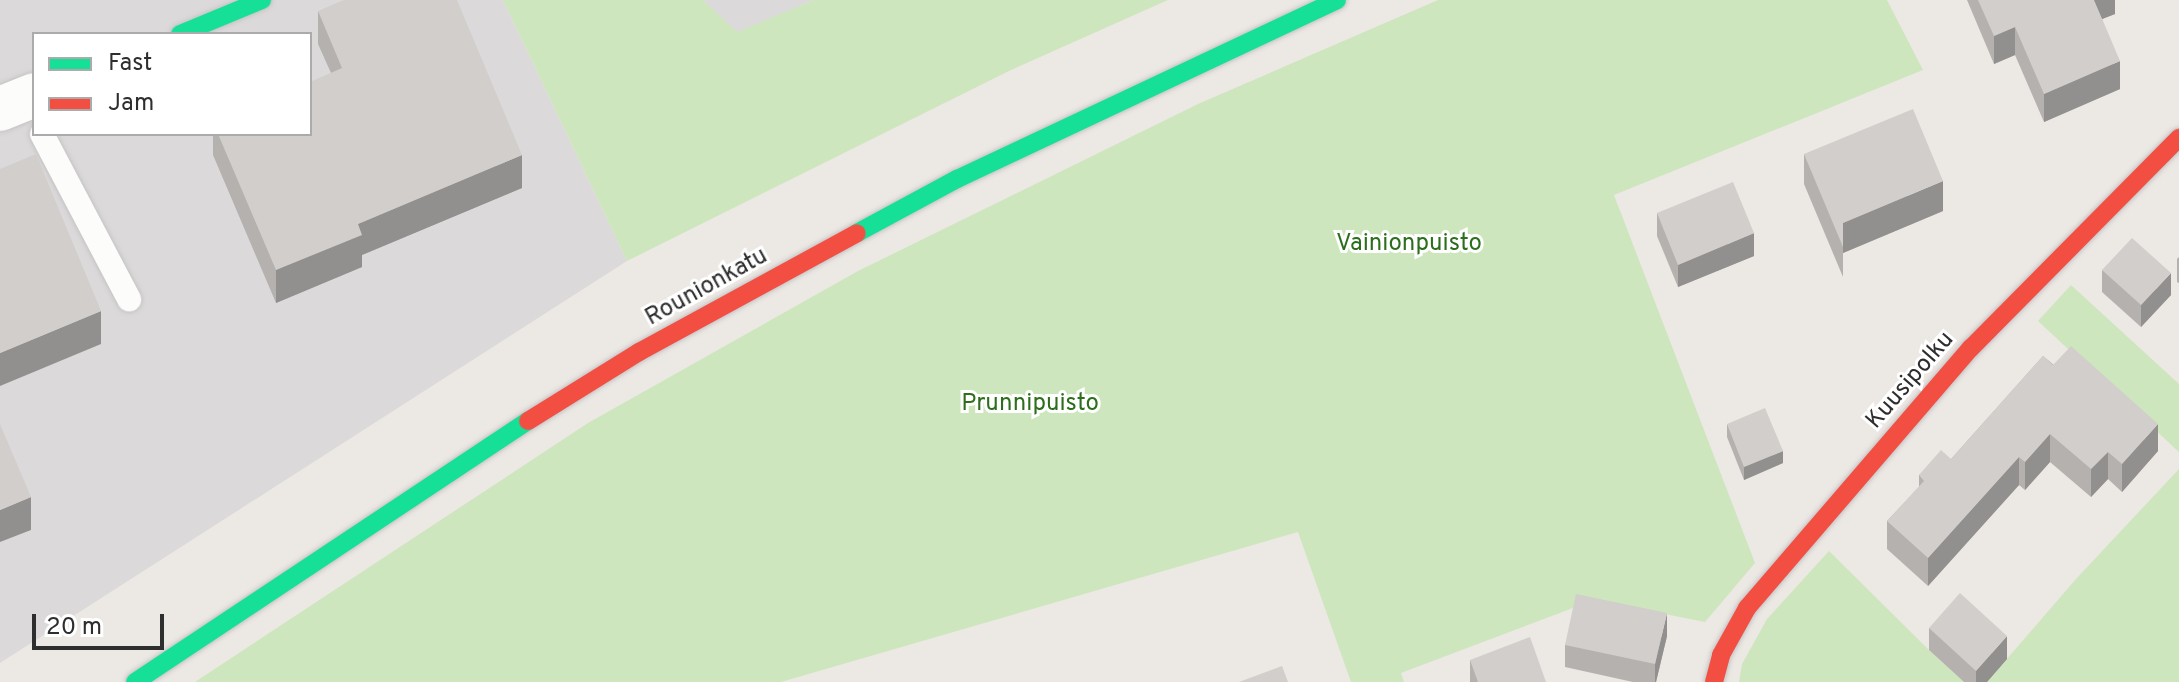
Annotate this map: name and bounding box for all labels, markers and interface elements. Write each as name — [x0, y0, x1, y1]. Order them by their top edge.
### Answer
legend — [32, 32, 312, 136]
text: Fast — [108, 49, 152, 79]
text: Jam — [108, 89, 154, 119]
park label: Vainionpuisto — [1336, 231, 1482, 259]
street label: Rounionkatu — [641, 243, 773, 333]
street label: Kuusipolku — [1861, 326, 1961, 436]
park label: Prunnipuisto — [961, 391, 1099, 419]
scale bar — [36, 598, 168, 648]
text: 20 m — [46, 613, 102, 643]

